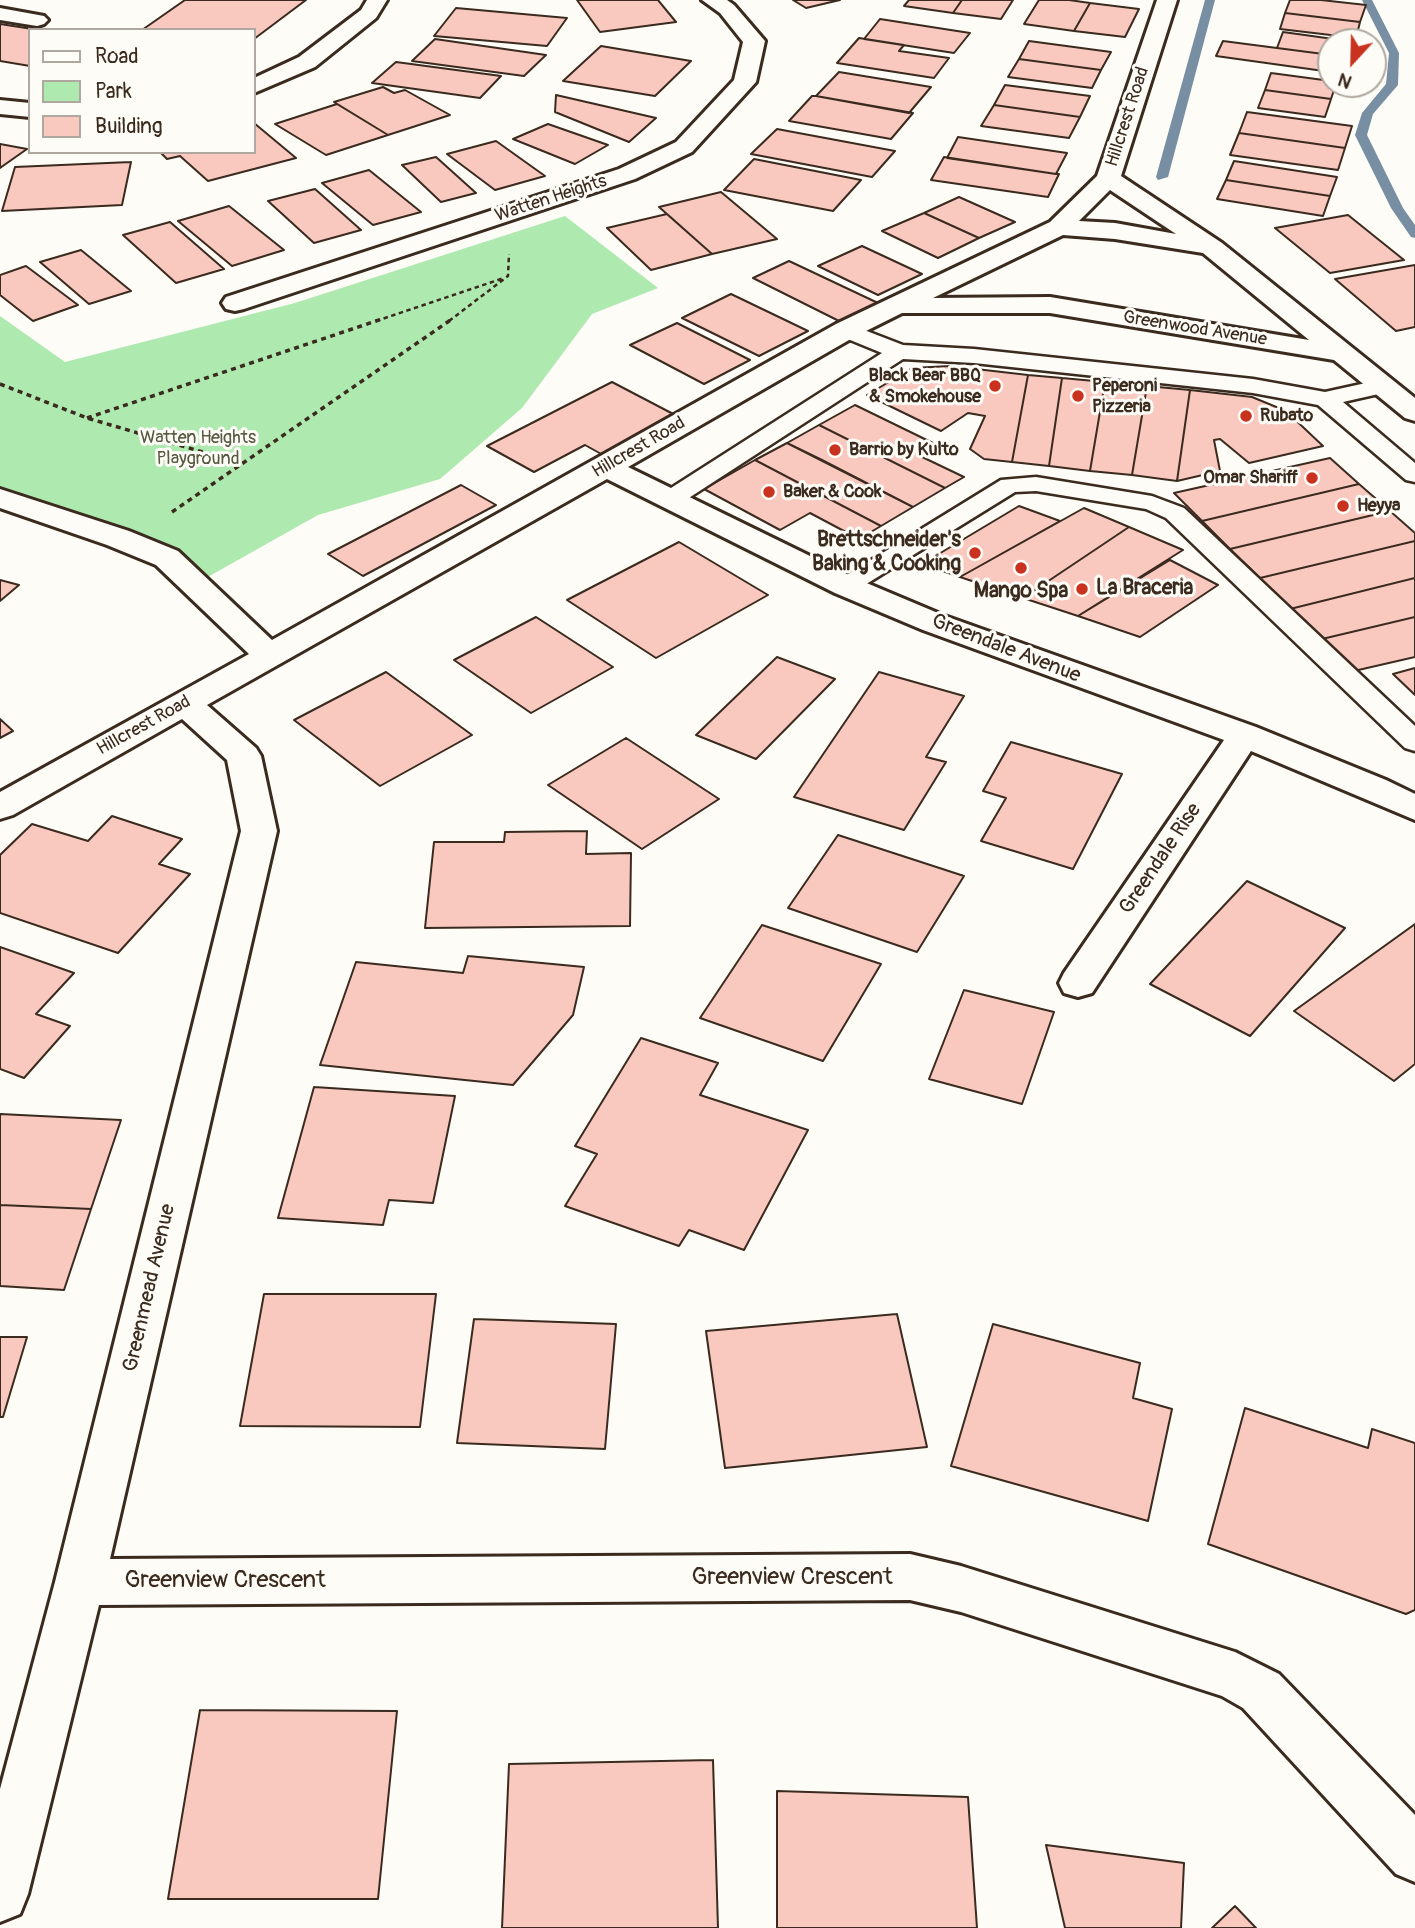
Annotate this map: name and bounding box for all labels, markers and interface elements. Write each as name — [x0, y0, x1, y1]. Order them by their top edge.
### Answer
legend — [28, 28, 256, 154]
north arrow — [1317, 28, 1387, 98]
text: Road — [95, 43, 139, 70]
street label: Hillcrest Road — [1102, 64, 1154, 170]
text: N — [1334, 67, 1355, 94]
text: Park — [95, 78, 132, 105]
text: Building — [95, 113, 162, 140]
street label: Watten Heights — [492, 171, 610, 227]
street label: Greenwood Avenue — [1122, 307, 1268, 351]
place label: Black Bear BBQ & Smokehouse — [868, 365, 981, 408]
place label: Peperoni Pizzeria — [1092, 375, 1157, 418]
marker: Black Bear BBQ & Smokehouse — [987, 378, 1003, 394]
marker: Peperoni Pizzeria — [1070, 388, 1086, 404]
place label: Rubato — [1260, 405, 1313, 427]
marker: Rubato — [1238, 408, 1254, 424]
street label: Hillcrest Road — [589, 413, 689, 483]
park label: Watten Heights Playground — [140, 427, 256, 470]
place label: Barrio by Kulto — [849, 439, 959, 461]
marker: Barrio by Kulto — [827, 442, 843, 458]
place label: Omar Shariff — [1203, 467, 1298, 489]
marker: Omar Shariff — [1304, 470, 1320, 486]
place label: Baker & Cook — [783, 481, 881, 503]
marker: Baker & Cook — [761, 484, 777, 500]
place label: Heyya — [1357, 495, 1400, 517]
marker: Heyya — [1335, 498, 1351, 514]
place label: Brettschneider's Baking & Cooking — [812, 528, 961, 578]
marker: Brettschneider's Baking & Cooking — [967, 545, 983, 561]
marker: Mango Spa — [1013, 560, 1029, 576]
place label: La Braceria — [1096, 576, 1193, 602]
place label: Mango Spa — [974, 579, 1068, 605]
marker: La Braceria — [1074, 581, 1090, 597]
street label: Greendale Avenue — [928, 609, 1084, 689]
street label: Hillcrest Road — [93, 691, 195, 761]
street label: Greendale Rise — [1115, 799, 1207, 919]
street label: Greenmead Avenue — [118, 1202, 182, 1374]
street label: Greenview Crescent — [691, 1564, 893, 1592]
street label: Greenview Crescent — [124, 1567, 326, 1595]

